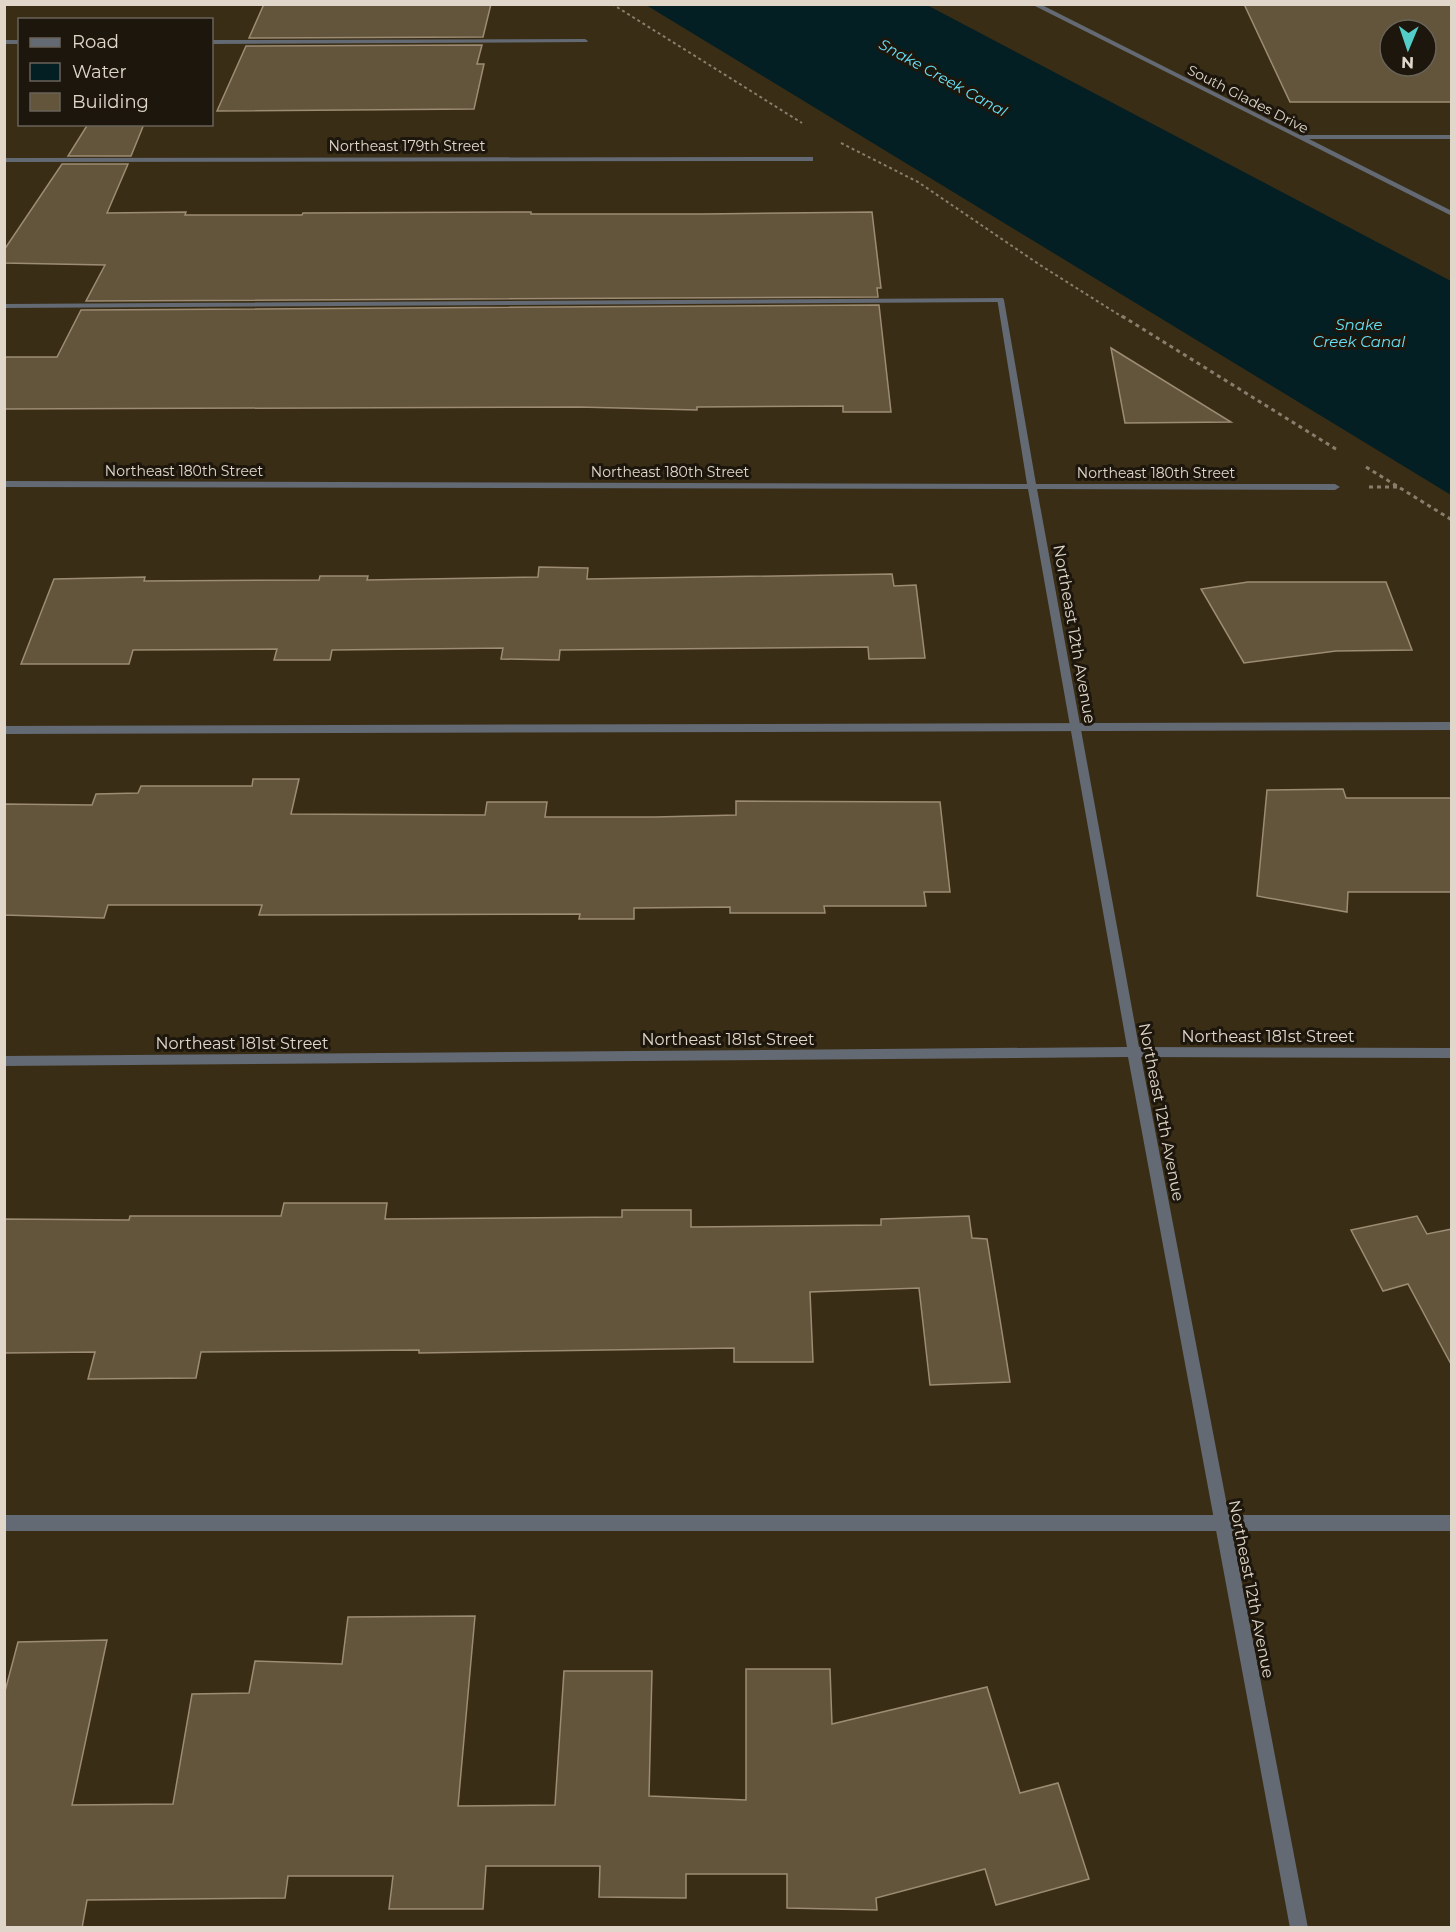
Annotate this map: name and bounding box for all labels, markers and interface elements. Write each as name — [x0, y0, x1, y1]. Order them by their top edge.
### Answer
legend — [18, 18, 213, 126]
north arrow — [1378, 18, 1438, 78]
text: Road — [72, 31, 119, 53]
water label: Snake Creek Canal — [876, 34, 1011, 121]
text: N — [1401, 53, 1414, 72]
text: Water — [72, 61, 127, 83]
street label: South Glades Drive — [1184, 61, 1312, 137]
text: Building — [72, 91, 149, 113]
street label: Northeast 179th Street — [329, 137, 486, 155]
water label: Snake Creek Canal — [1313, 315, 1405, 351]
street label: Northeast 180th Street — [105, 462, 263, 480]
street label: Northeast 180th Street — [591, 463, 749, 481]
street label: Northeast 180th Street — [1077, 464, 1235, 482]
street label: Northeast 12th Avenue — [1049, 543, 1100, 725]
street label: Northeast 12th Avenue — [1135, 1021, 1188, 1203]
street label: Northeast 181st Street — [1182, 1027, 1355, 1046]
street label: Northeast 181st Street — [642, 1030, 815, 1049]
street label: Northeast 181st Street — [156, 1034, 329, 1053]
street label: Northeast 12th Avenue — [1225, 1498, 1278, 1680]

